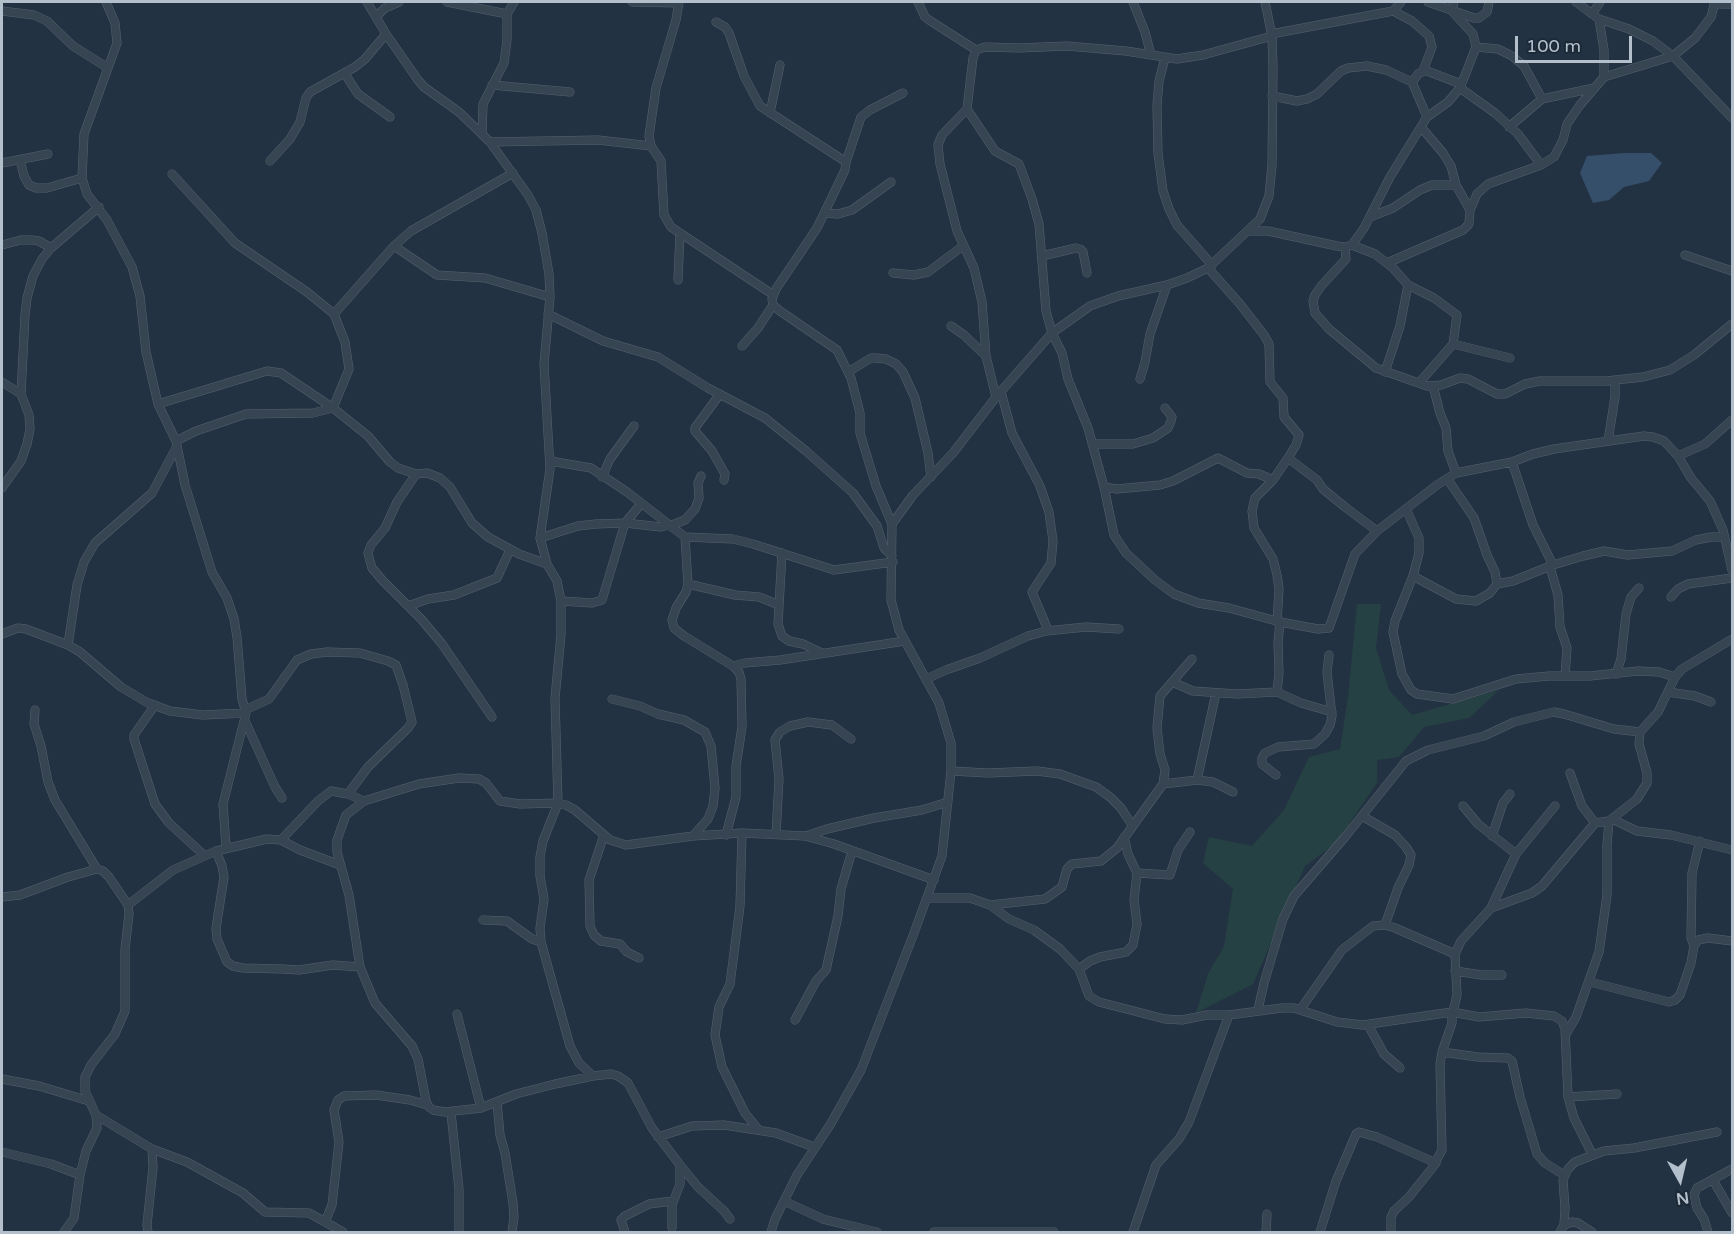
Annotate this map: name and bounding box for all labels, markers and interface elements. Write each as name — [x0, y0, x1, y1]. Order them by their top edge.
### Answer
scale bar — [1518, 24, 1635, 62]
text: 100 m — [1526, 35, 1581, 57]
north arrow — [1650, 1150, 1710, 1210]
text: N — [1675, 1187, 1690, 1209]

